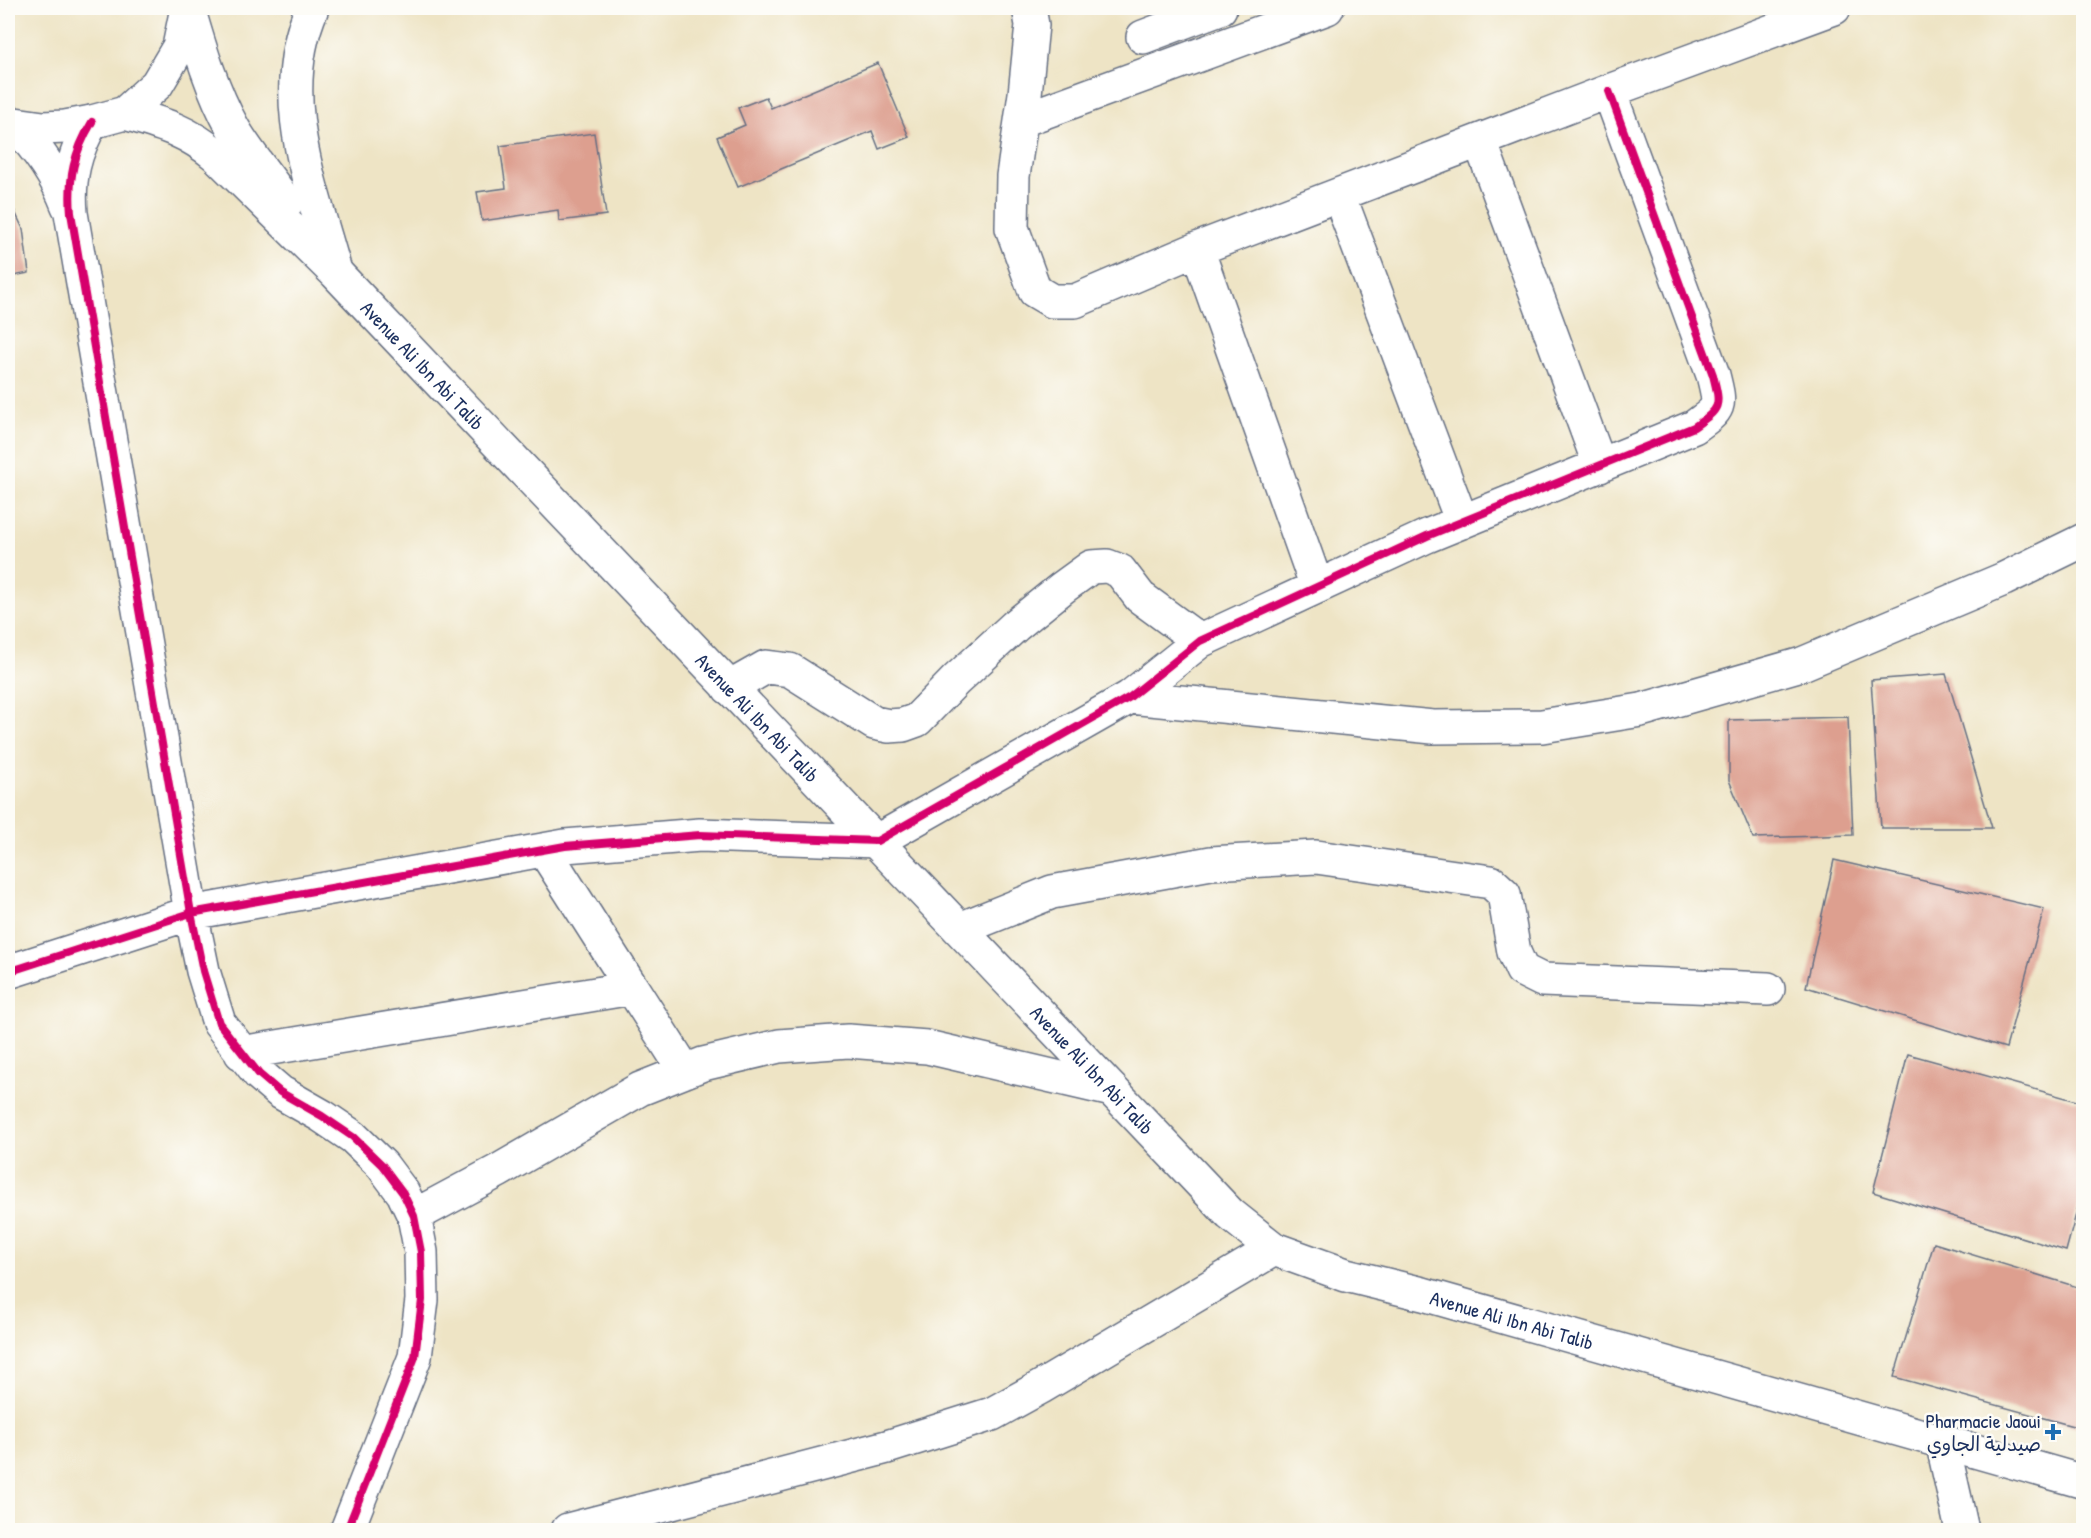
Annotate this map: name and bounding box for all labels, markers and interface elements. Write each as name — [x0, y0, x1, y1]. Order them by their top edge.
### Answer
street label: Avenue Ali Ibn Abi Talib — [355, 294, 491, 435]
street label: Avenue Ali Ibn Abi Talib — [690, 647, 826, 788]
street label: Avenue Ali Ibn Abi Talib — [1025, 999, 1161, 1140]
street label: Avenue Ali Ibn Abi Talib — [1427, 1283, 1597, 1355]
place label: Pharmacie Jaoui صيدلية الجاوي — [1925, 1407, 2041, 1459]
marker: Pharmacie Jaoui صيدلية الجاوي — [2046, 1425, 2060, 1439]

